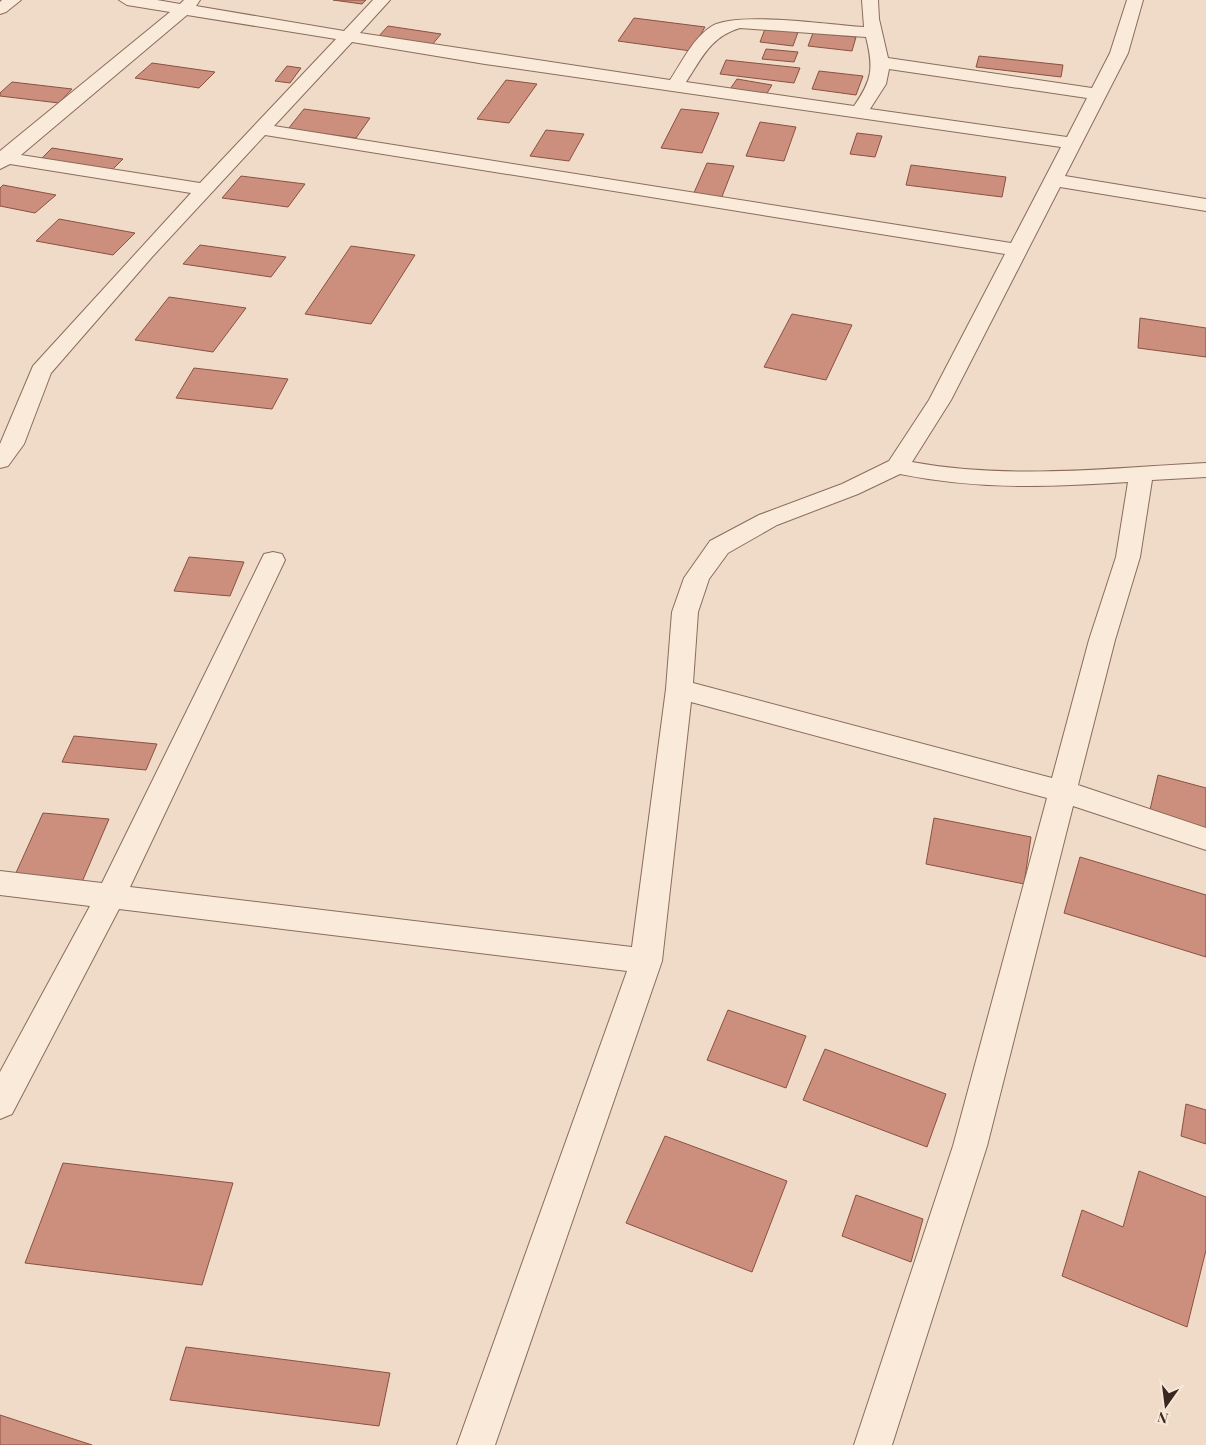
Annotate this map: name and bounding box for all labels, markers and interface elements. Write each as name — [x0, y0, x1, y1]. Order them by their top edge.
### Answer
north arrow — [1141, 1380, 1191, 1430]
text: N — [1156, 1408, 1170, 1429]

